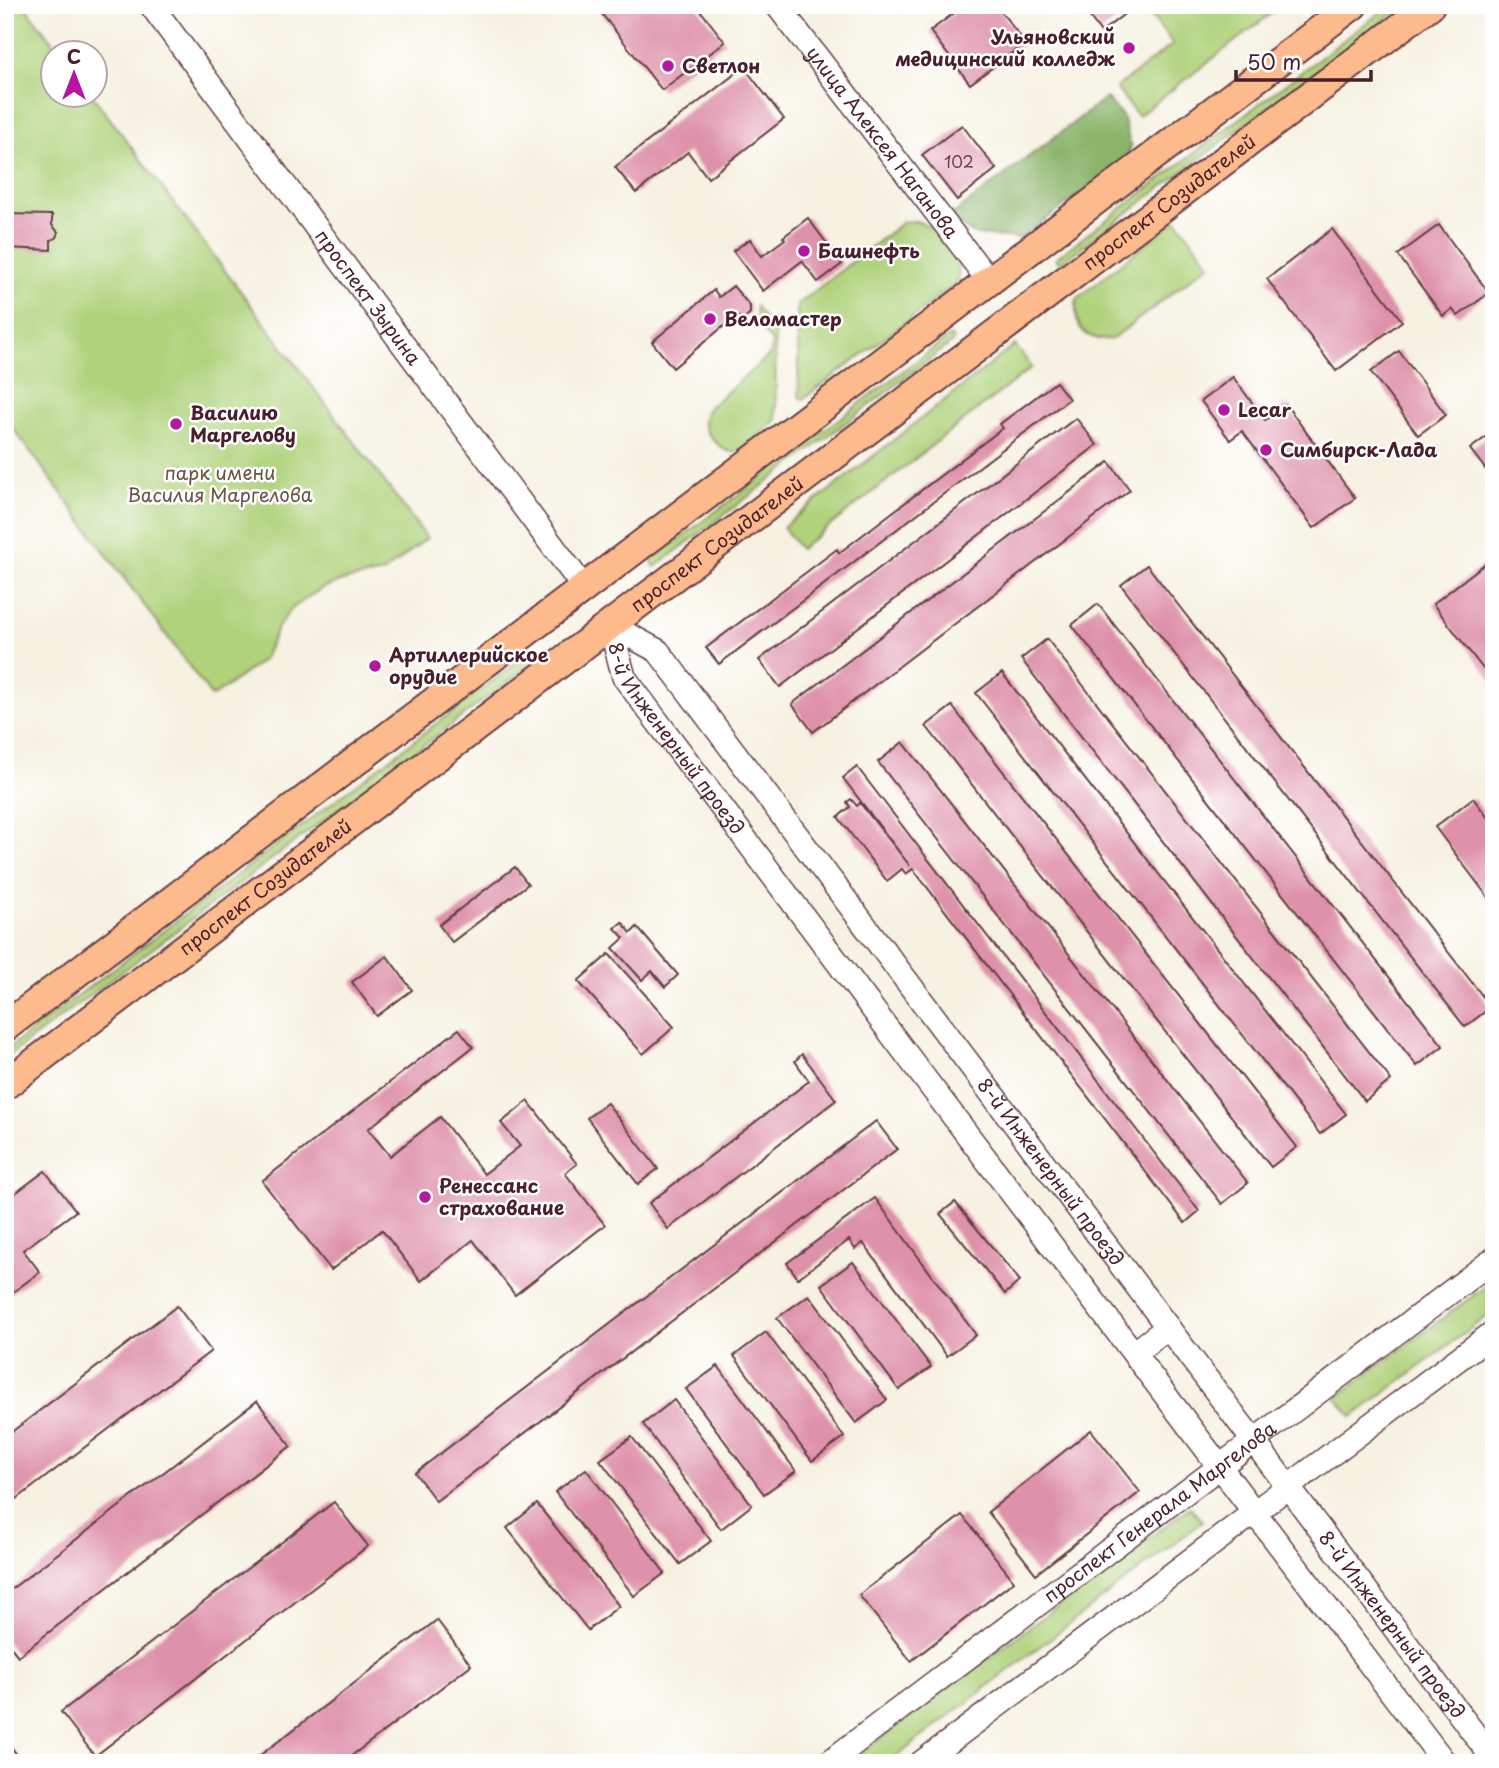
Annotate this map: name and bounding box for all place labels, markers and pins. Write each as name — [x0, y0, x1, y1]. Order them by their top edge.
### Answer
place label: Ульяновский медицинский колледж — [895, 22, 1115, 72]
marker: Ульяновский медицинский колледж — [1121, 40, 1137, 56]
place label: Светлон — [682, 51, 760, 79]
marker: Светлон — [660, 58, 676, 74]
place label: Башнефть — [818, 236, 920, 264]
marker: Башнефть — [796, 243, 812, 259]
place label: Веломастер — [724, 304, 842, 332]
marker: Веломастер — [702, 311, 718, 327]
place label: Lecar — [1238, 395, 1292, 423]
place label: Василию Маргелову — [190, 398, 296, 448]
marker: Lecar — [1216, 402, 1232, 418]
marker: Василию Маргелову — [168, 416, 184, 432]
place label: Симбирск-Лада — [1280, 435, 1438, 463]
marker: Симбирск-Лада — [1258, 442, 1274, 458]
place label: Артиллерийское орудие — [389, 640, 549, 690]
marker: Артиллерийское орудие — [367, 658, 383, 674]
place label: Ренессанс страхование — [439, 1171, 564, 1221]
marker: Ренессанс страхование — [417, 1189, 433, 1205]

